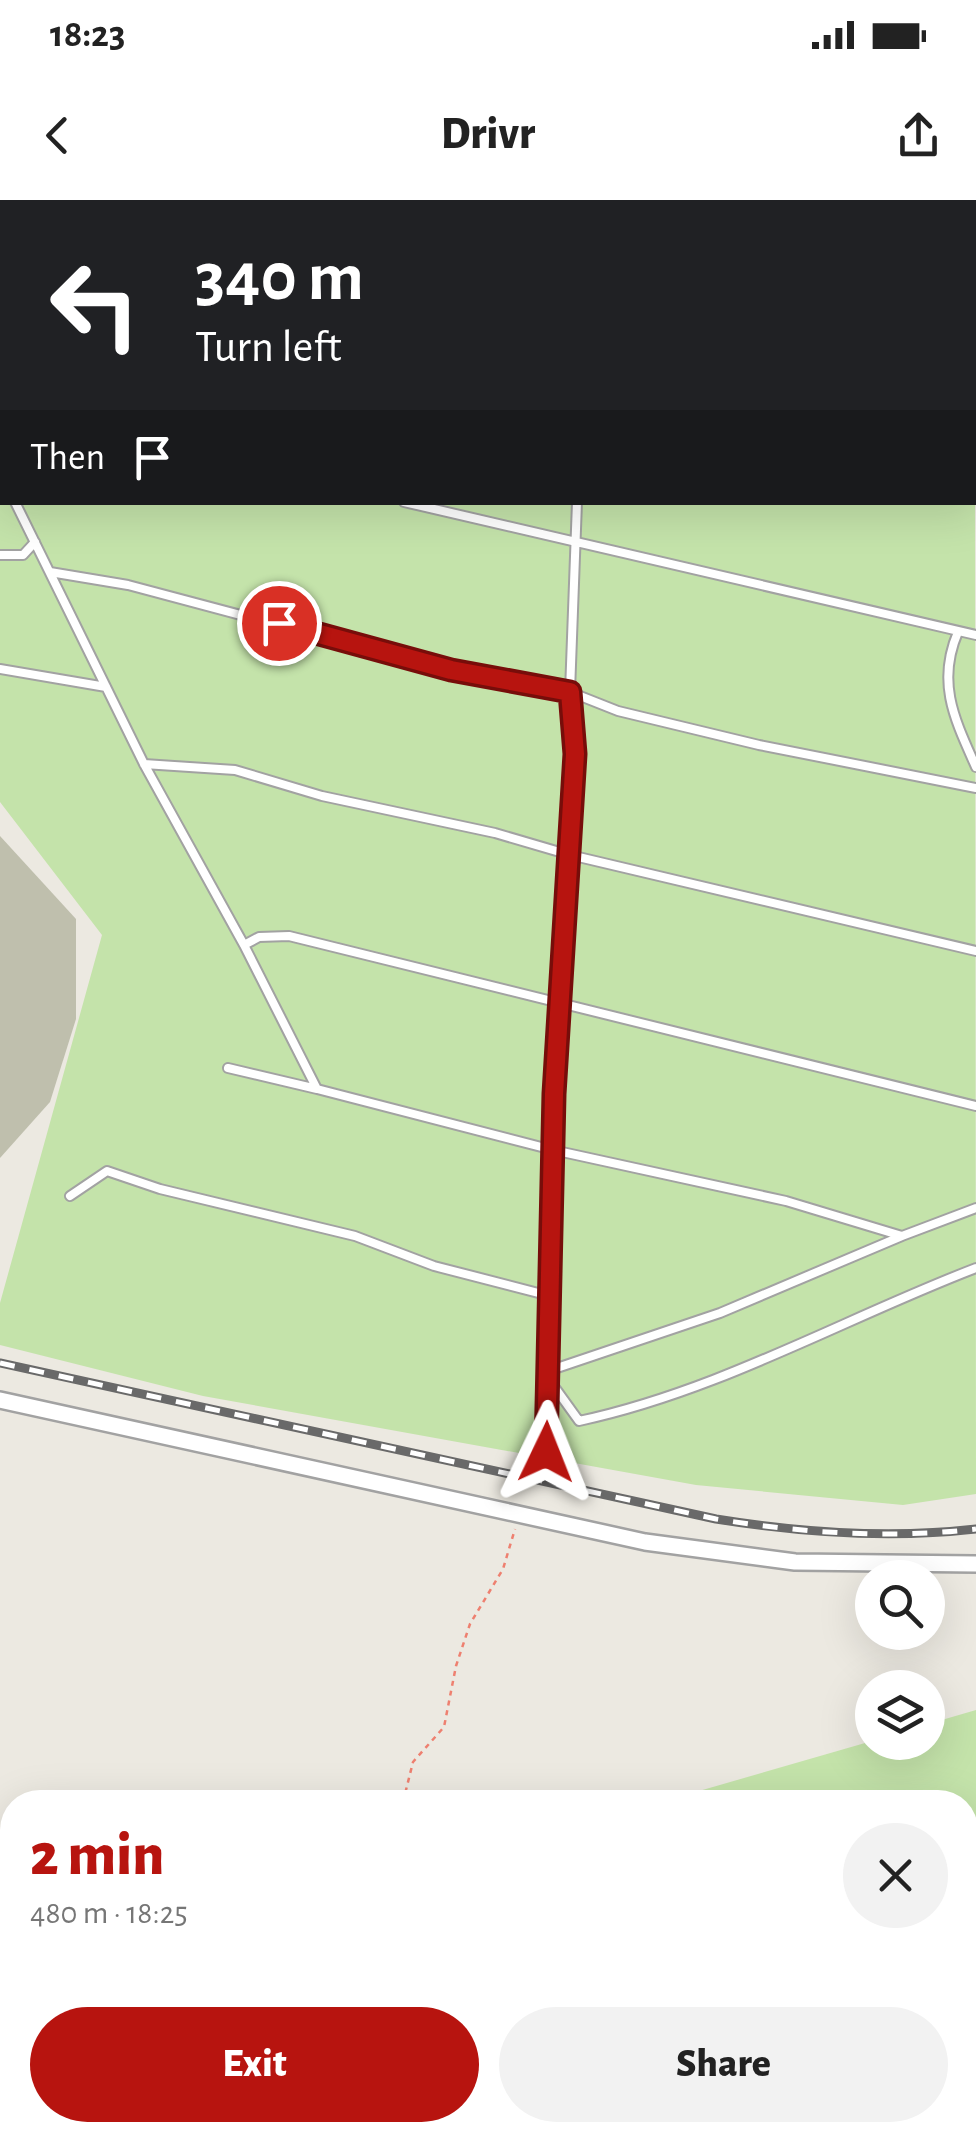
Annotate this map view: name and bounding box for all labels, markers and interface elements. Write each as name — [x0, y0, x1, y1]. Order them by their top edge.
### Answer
text: 18:23 — [50, 16, 125, 54]
icon: back — [30, 108, 85, 163]
icon: share — [891, 108, 946, 163]
text: Drivr — [441, 112, 535, 157]
icon: left — [30, 240, 160, 370]
text: 340 m — [195, 243, 364, 313]
text: Turn left — [195, 325, 342, 370]
icon: arrive — [125, 430, 180, 485]
text: Then — [30, 439, 105, 477]
pin — [237, 581, 322, 666]
icon: arrive — [252, 596, 307, 651]
position arrow — [494, 1400, 598, 1504]
map controls — [855, 1560, 945, 1760]
button: search — [855, 1560, 945, 1650]
button: layers — [855, 1670, 945, 1760]
button: close — [843, 1823, 948, 1928]
text: 2 min — [30, 1826, 164, 1886]
text: 480 m · 18:25 — [30, 1897, 188, 1929]
button: Exit — [30, 2007, 479, 2122]
button: Share — [499, 2007, 948, 2122]

